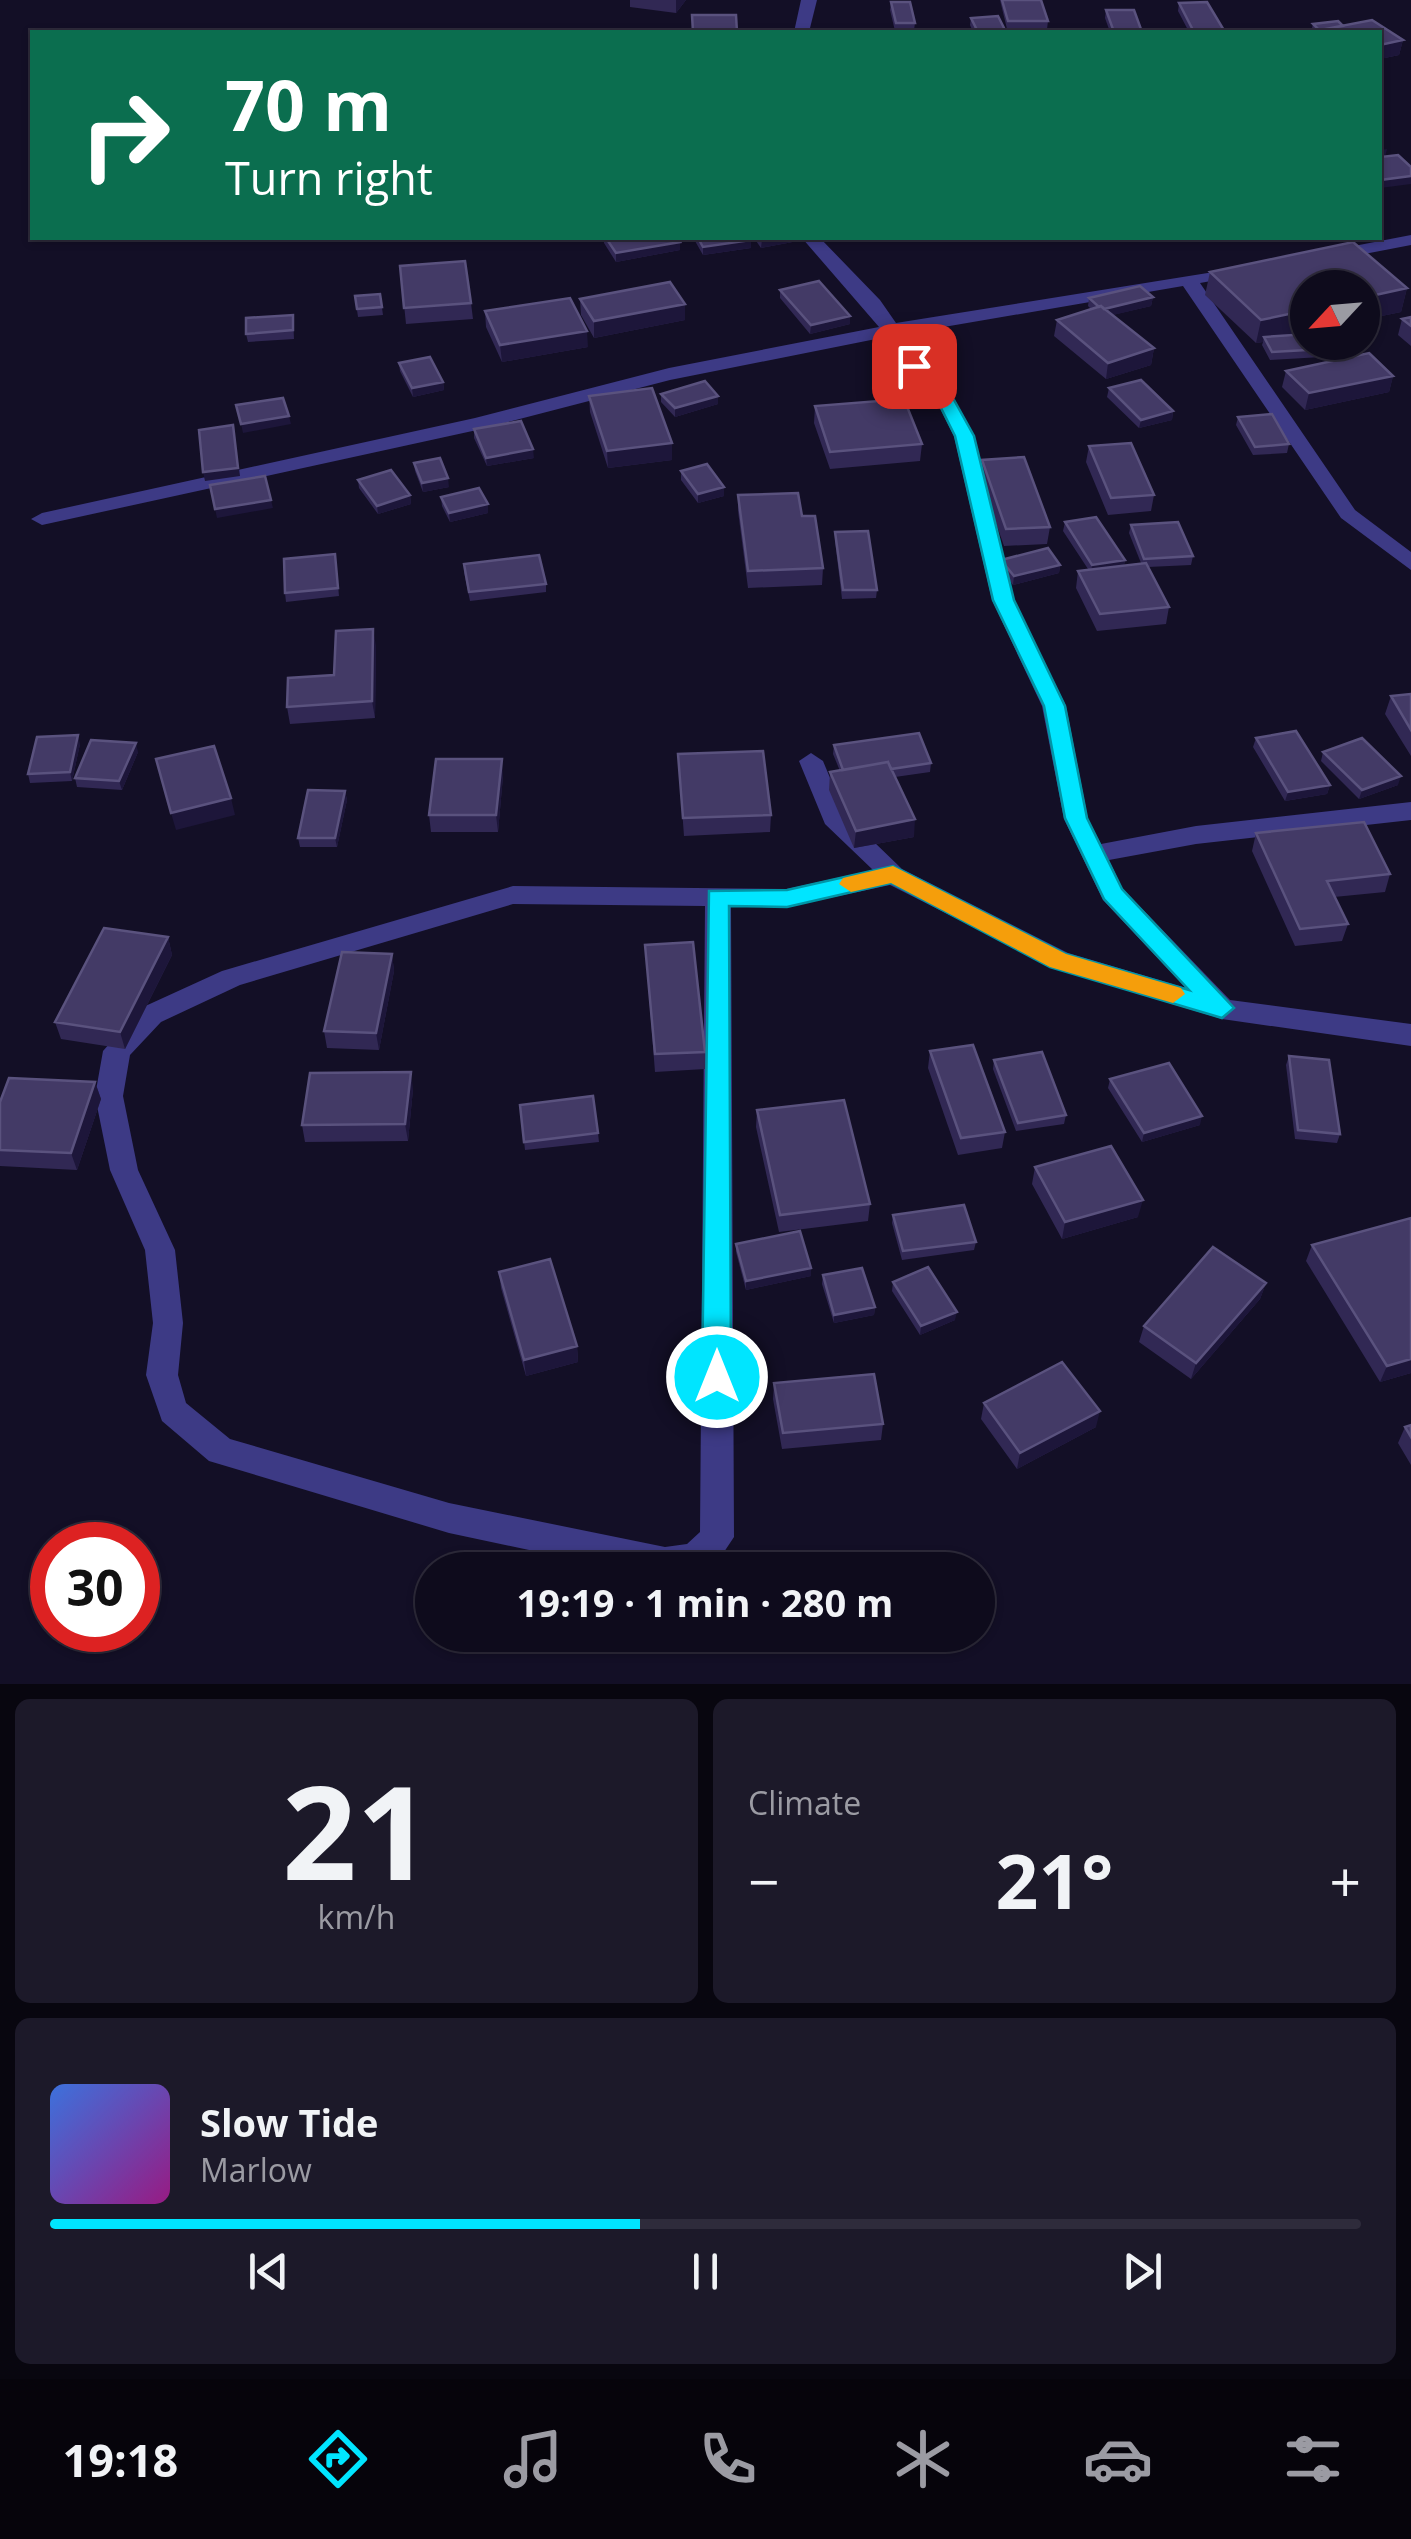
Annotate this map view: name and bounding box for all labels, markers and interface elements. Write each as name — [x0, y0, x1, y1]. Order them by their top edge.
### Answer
text: 70 m — [225, 56, 392, 152]
icon: right — [60, 70, 190, 200]
text: Turn right — [225, 147, 433, 208]
north arrow — [1290, 270, 1380, 360]
map controls — [1290, 270, 1380, 360]
pin — [872, 324, 957, 409]
icon: arrive — [887, 339, 942, 394]
position arrow — [665, 1325, 769, 1429]
speed limit sign: 30 — [30, 1522, 160, 1652]
text: 19:19 · 1 min · 280 m — [517, 1576, 893, 1628]
text: 21 — [282, 1741, 431, 1918]
text: Climate — [748, 1781, 861, 1824]
text: 21° — [996, 1829, 1113, 1931]
text: − — [748, 1843, 779, 1918]
text: + — [1330, 1843, 1361, 1918]
text: km/h — [318, 1895, 395, 1938]
text: Slow Tide — [200, 2096, 379, 2148]
text: Marlow — [200, 2148, 312, 2191]
icon: previous — [241, 2244, 296, 2299]
icon: pause — [678, 2244, 733, 2299]
icon: next — [1115, 2244, 1170, 2299]
icon: directions — [303, 2424, 373, 2494]
icon: music — [498, 2424, 568, 2494]
icon: phone — [693, 2424, 763, 2494]
icon: climate — [888, 2424, 958, 2494]
icon: car — [1083, 2424, 1153, 2494]
icon: filters — [1278, 2424, 1348, 2494]
text: 19:18 — [63, 2429, 178, 2490]

